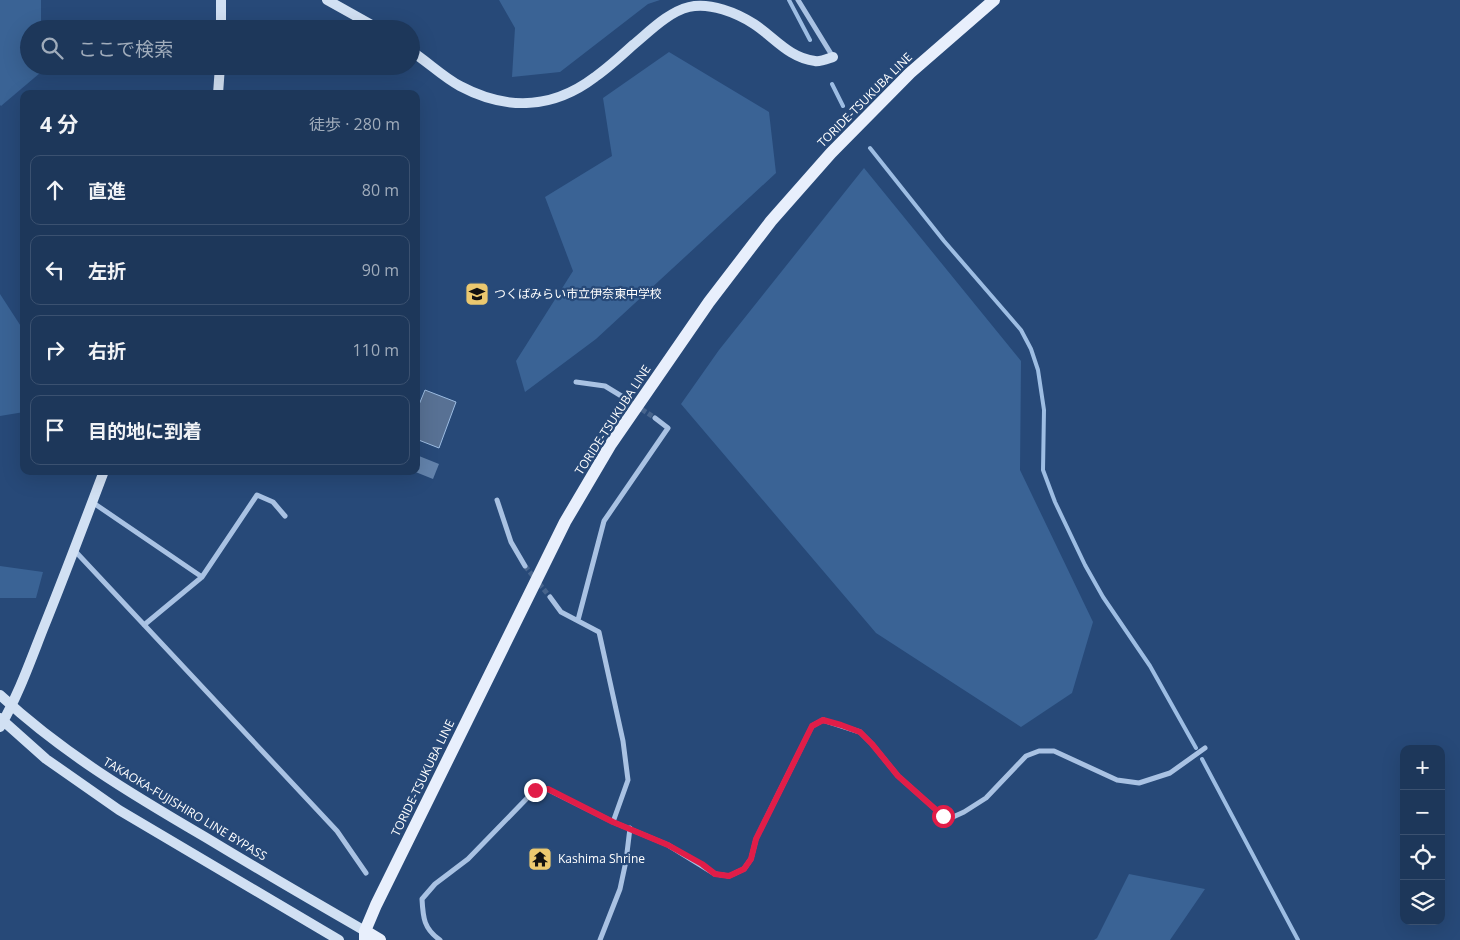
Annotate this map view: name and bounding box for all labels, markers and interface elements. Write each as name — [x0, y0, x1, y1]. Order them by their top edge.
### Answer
search box — [20, 20, 420, 75]
icon: search — [38, 34, 66, 62]
text: ここで検索 — [78, 36, 173, 62]
street label: TORIDE-TSUKUBA LINE — [813, 48, 916, 151]
text: 4 分 — [40, 110, 78, 138]
text: 徒歩 · 280 m — [309, 113, 400, 135]
icon: ahead — [41, 176, 69, 204]
text: 直進 — [88, 178, 126, 204]
text: 80 m — [362, 179, 399, 201]
icon: left — [41, 256, 69, 284]
text: 左折 — [88, 258, 126, 284]
text: 90 m — [362, 259, 399, 281]
school or university icon: つくばみらい市立伊奈東中学校 — [464, 281, 490, 307]
place label: つくばみらい市立伊奈東中学校 — [494, 285, 662, 302]
icon: right — [41, 336, 69, 364]
text: 右折 — [88, 338, 126, 364]
text: 110 m — [353, 339, 399, 361]
street label: TORIDE-TSUKUBA LINE — [571, 362, 654, 478]
icon: arrive — [41, 416, 69, 444]
text: 目的地に到着 — [88, 418, 202, 444]
street label: TORIDE-TSUKUBA LINE — [387, 717, 458, 839]
map controls — [1400, 745, 1445, 925]
button: + — [1400, 745, 1445, 790]
street label: TAKAOKA-FUJISHIRO LINE BYPASS — [100, 753, 270, 864]
route end — [524, 779, 547, 802]
button: − — [1400, 790, 1445, 835]
route start — [932, 805, 955, 828]
button: locate — [1400, 835, 1445, 880]
temple icon: Kashima Shrine — [527, 846, 553, 872]
place label: Kashima Shrine — [558, 850, 645, 867]
button: layers — [1400, 880, 1445, 925]

